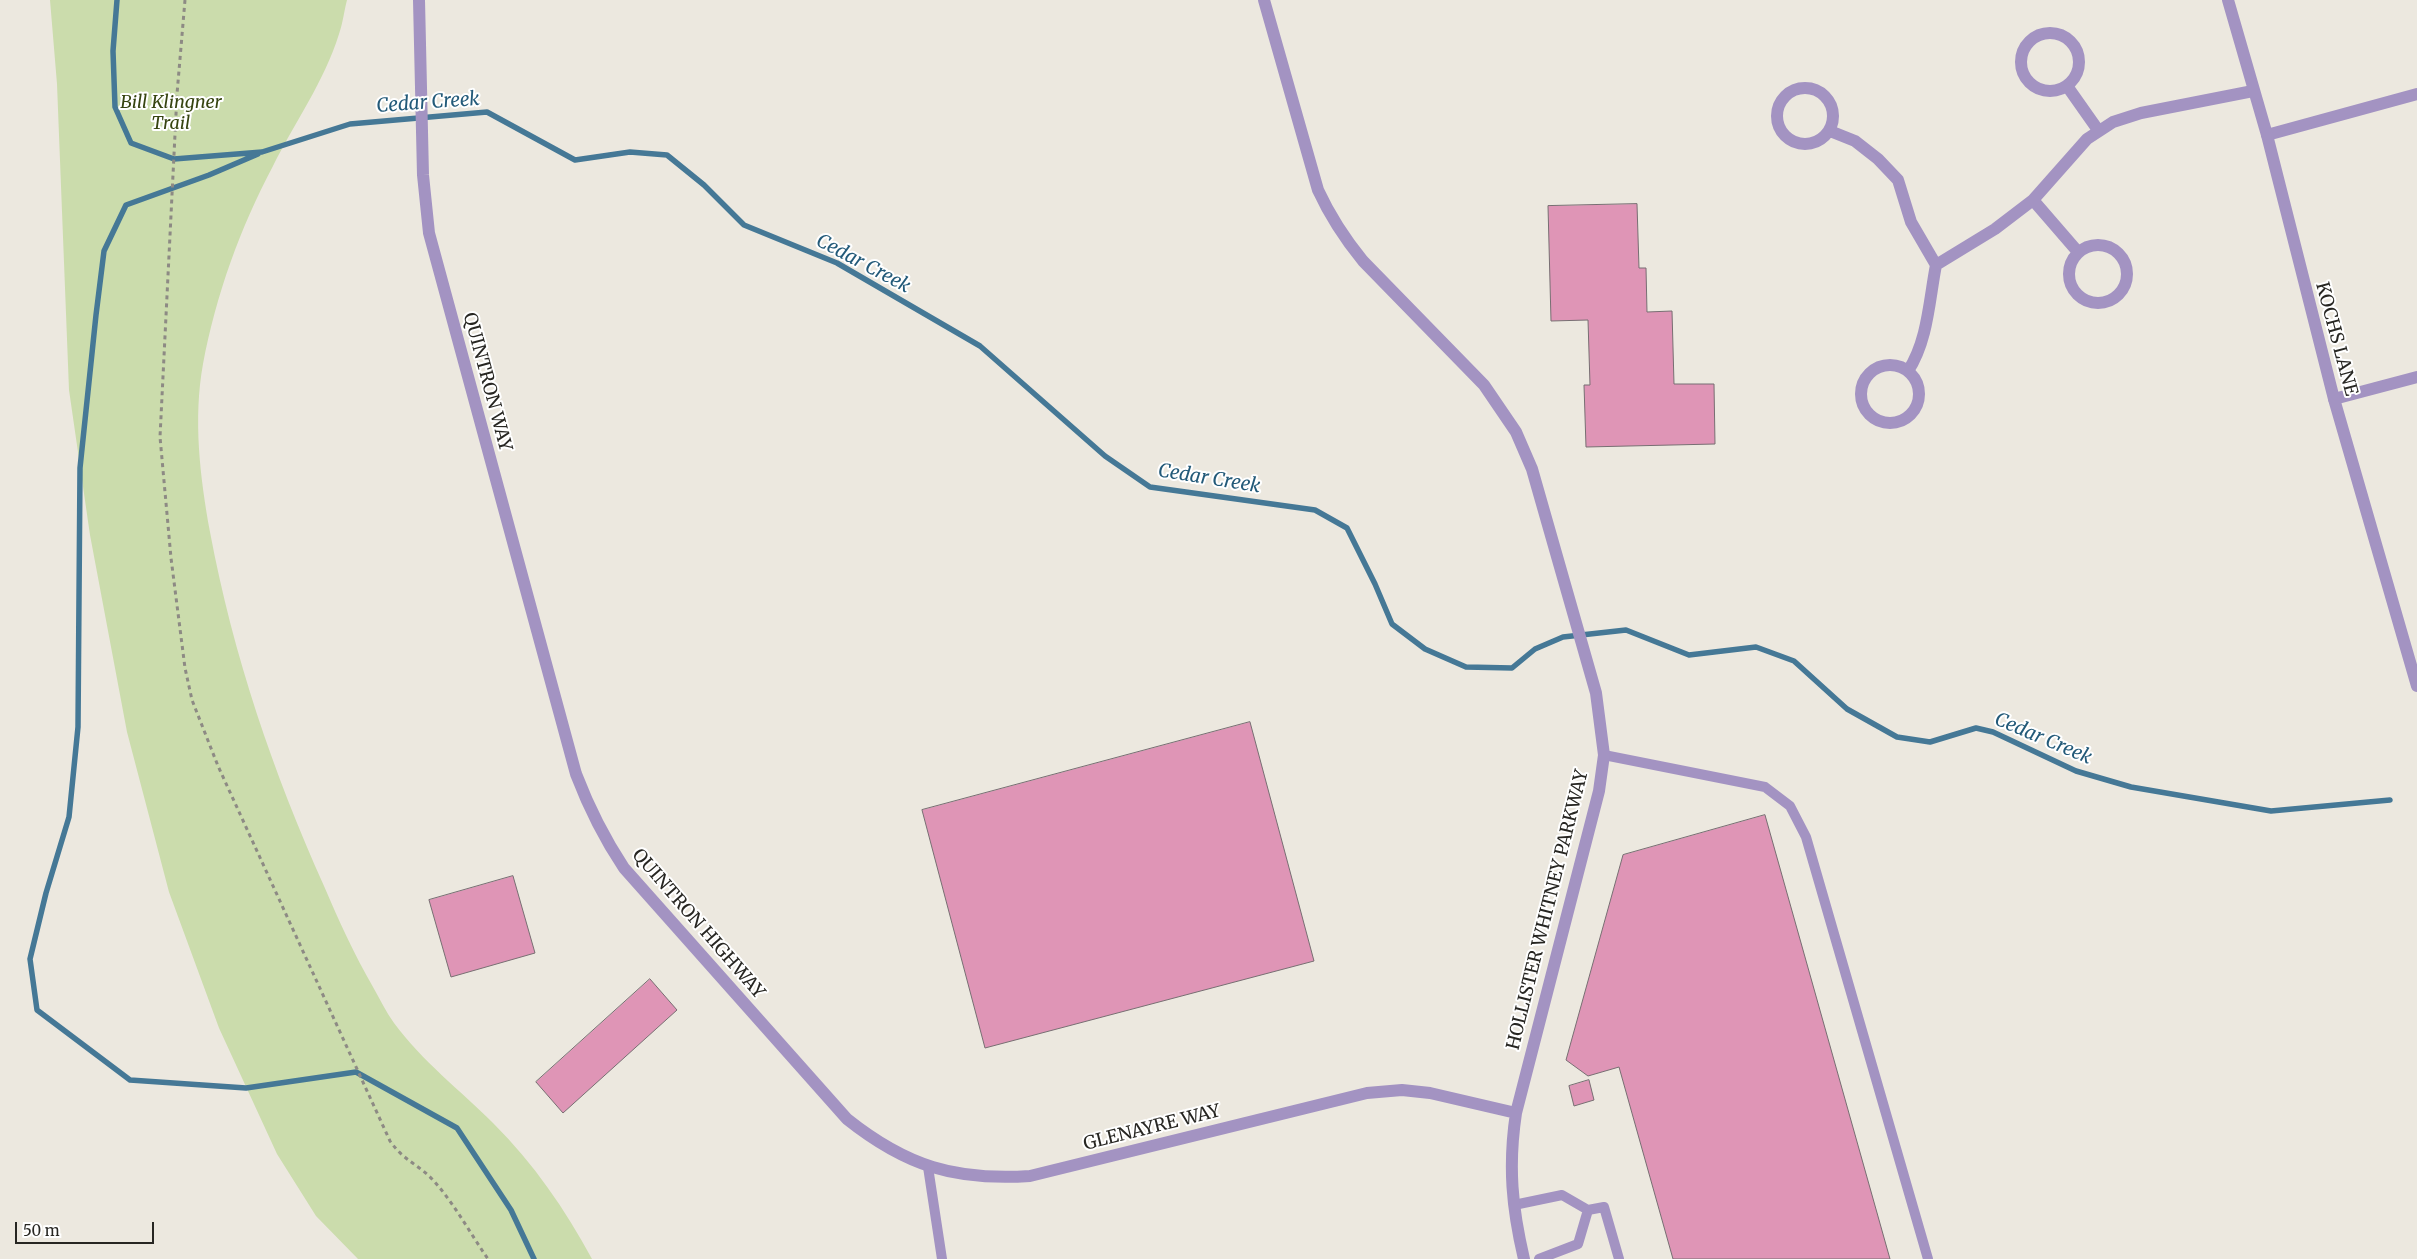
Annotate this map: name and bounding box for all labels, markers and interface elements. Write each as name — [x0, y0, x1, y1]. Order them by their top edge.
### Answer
water label: Cedar Creek — [376, 88, 480, 118]
park label: Bill Klingner Trail — [120, 92, 222, 134]
water label: Cedar Creek — [812, 230, 914, 298]
street label: KOCHS LANE — [2310, 280, 2362, 398]
street label: QUINTRON WAY — [458, 310, 516, 454]
water label: Cedar Creek — [1156, 460, 1262, 498]
water label: Cedar Creek — [1991, 708, 2095, 770]
street label: HOLLISTER WHITNEY PARKWAY — [1503, 768, 1593, 1052]
street label: QUINTRON HIGHWAY — [627, 845, 769, 1003]
street label: GLENAYRE WAY — [1081, 1101, 1223, 1155]
scale bar — [18, 1212, 156, 1244]
text: 50 m — [23, 1221, 60, 1240]

